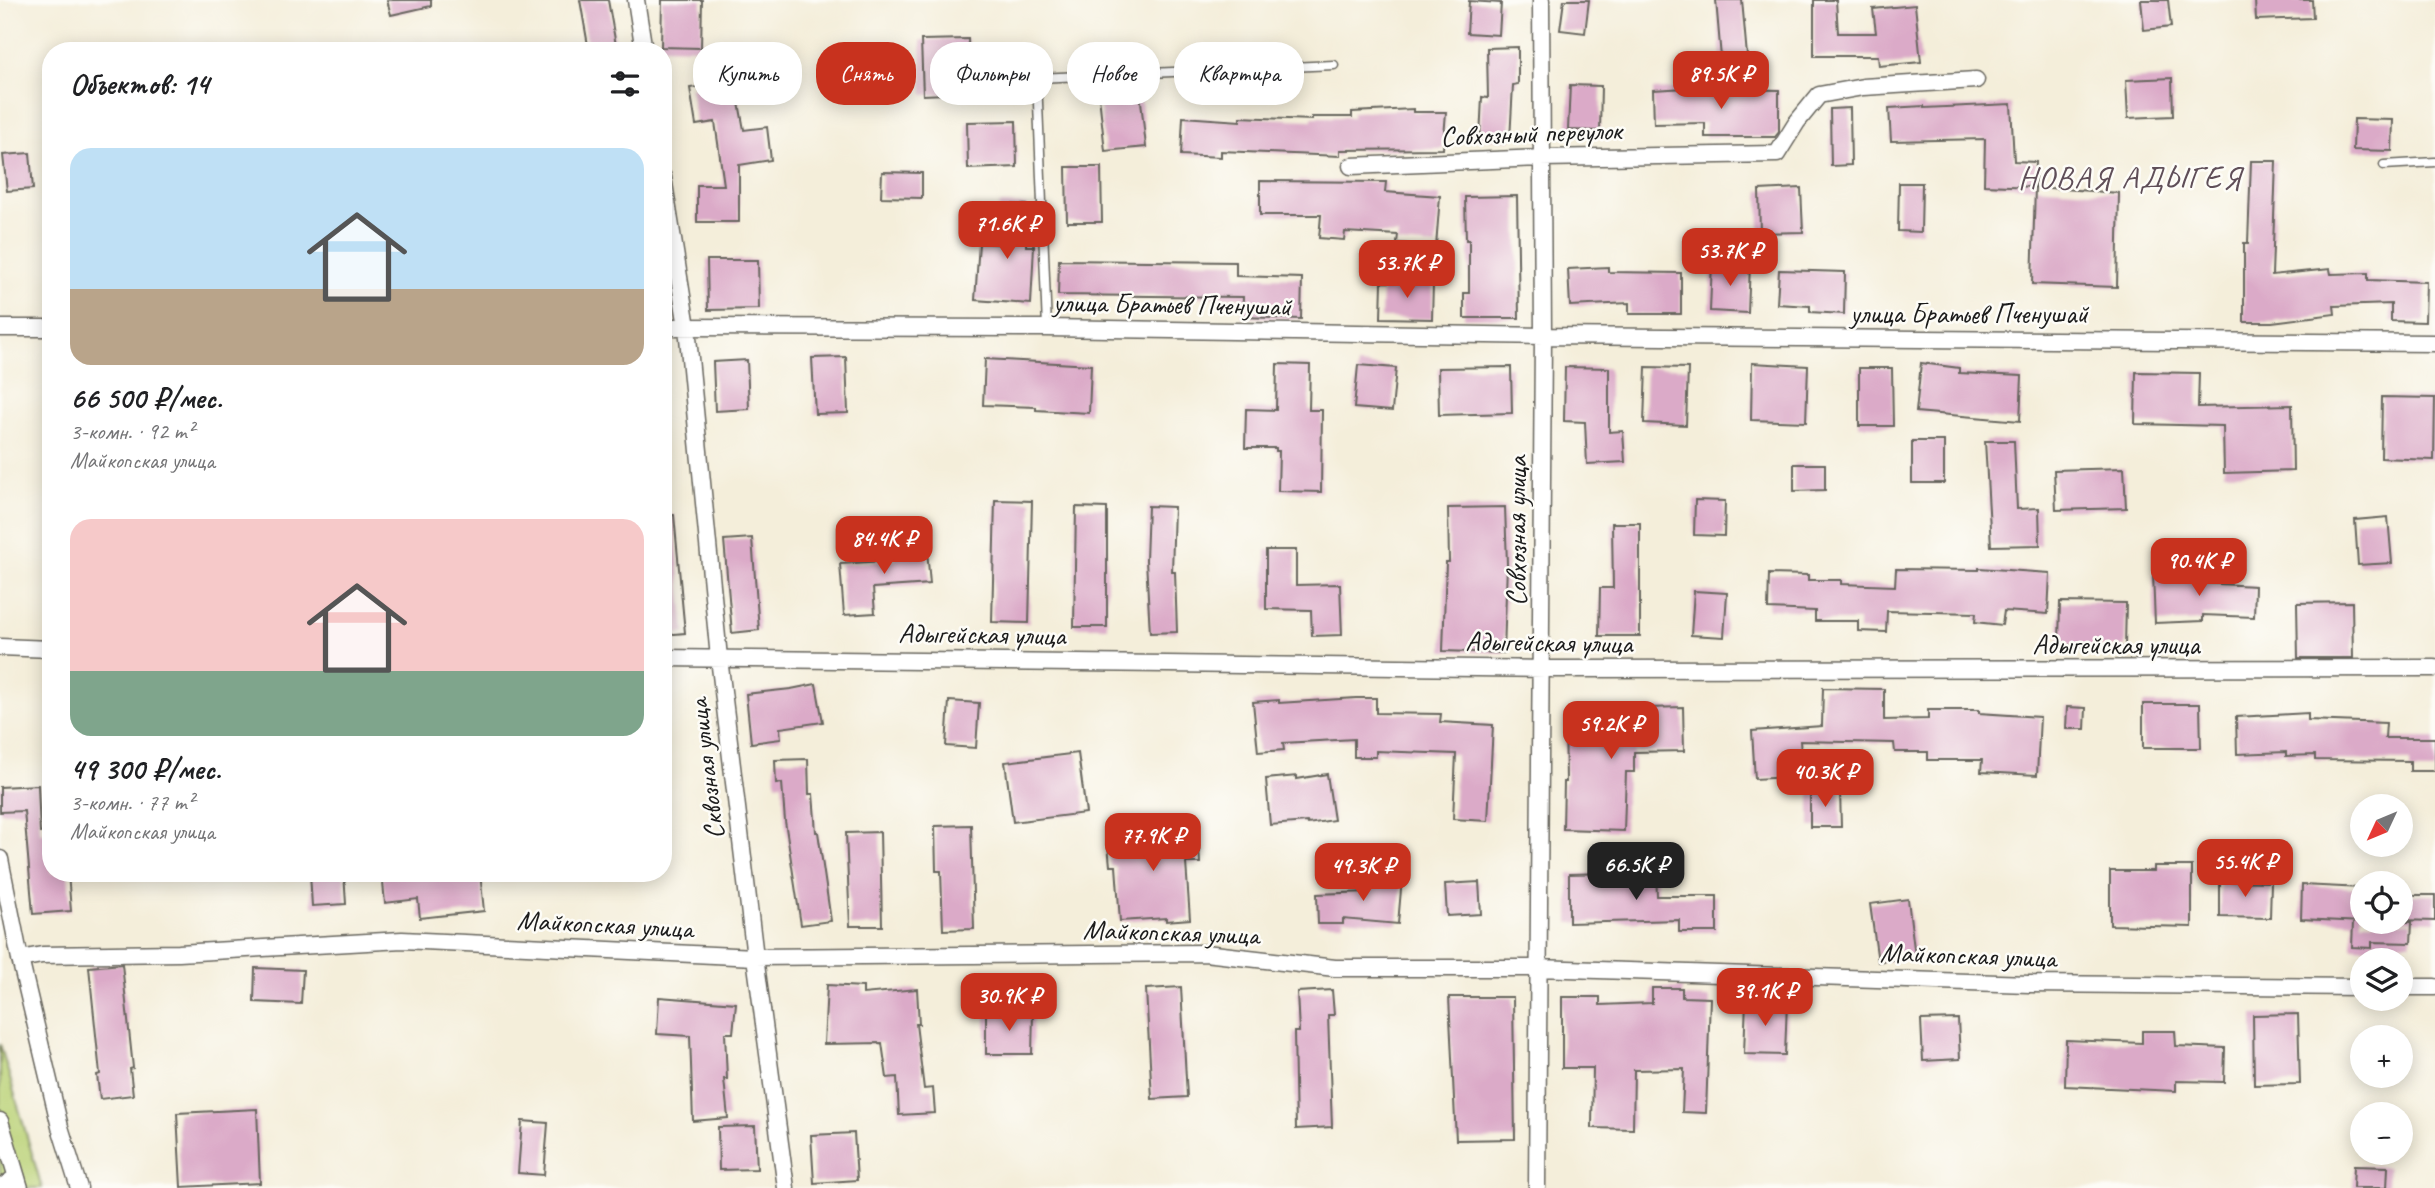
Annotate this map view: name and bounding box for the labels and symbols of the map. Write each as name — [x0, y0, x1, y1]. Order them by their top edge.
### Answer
pin: 89.5K ₽ — [1656, 52, 1786, 111]
street label: Совхозный переулок — [1440, 112, 1625, 154]
district label: НОВАЯ АДЫГЕЯ — [2018, 157, 2245, 198]
pin: 71.6K ₽ — [942, 202, 1072, 261]
pin: 53.7K ₽ — [1665, 229, 1795, 288]
pin: 53.7K ₽ — [1342, 240, 1472, 300]
street label: улица Братьев Пченушай — [1051, 284, 1293, 324]
street label: улица Братьев Пченушай — [1848, 296, 2089, 331]
street label: Совхозная улица — [1499, 454, 1534, 606]
pin: 84.4K ₽ — [819, 516, 949, 576]
pin: 90.4K ₽ — [2134, 538, 2264, 598]
street label: Адыгейская улица — [898, 615, 1068, 653]
street label: Адыгейская улица — [1465, 623, 1635, 661]
street label: Адыгейская улица — [2033, 627, 2201, 662]
street label: Сквозная улица — [680, 694, 732, 841]
pin: 59.2K ₽ — [1546, 702, 1676, 761]
pin: 40.3K ₽ — [1760, 750, 1890, 809]
north arrow — [2350, 794, 2413, 858]
pin: 77.9K ₽ — [1088, 814, 1218, 873]
pin: 55.4K ₽ — [2180, 839, 2310, 899]
pin: 66.5K ₽ — [1571, 842, 1701, 902]
pin: 49.3K ₽ — [1298, 844, 1428, 903]
street label: Майкопская улица — [516, 902, 696, 946]
street label: Майкопская улица — [1082, 911, 1262, 953]
street label: Майкопская улица — [1879, 934, 2059, 976]
pin: 39.1K ₽ — [1700, 968, 1830, 1028]
pin: 30.9K ₽ — [944, 974, 1074, 1033]

